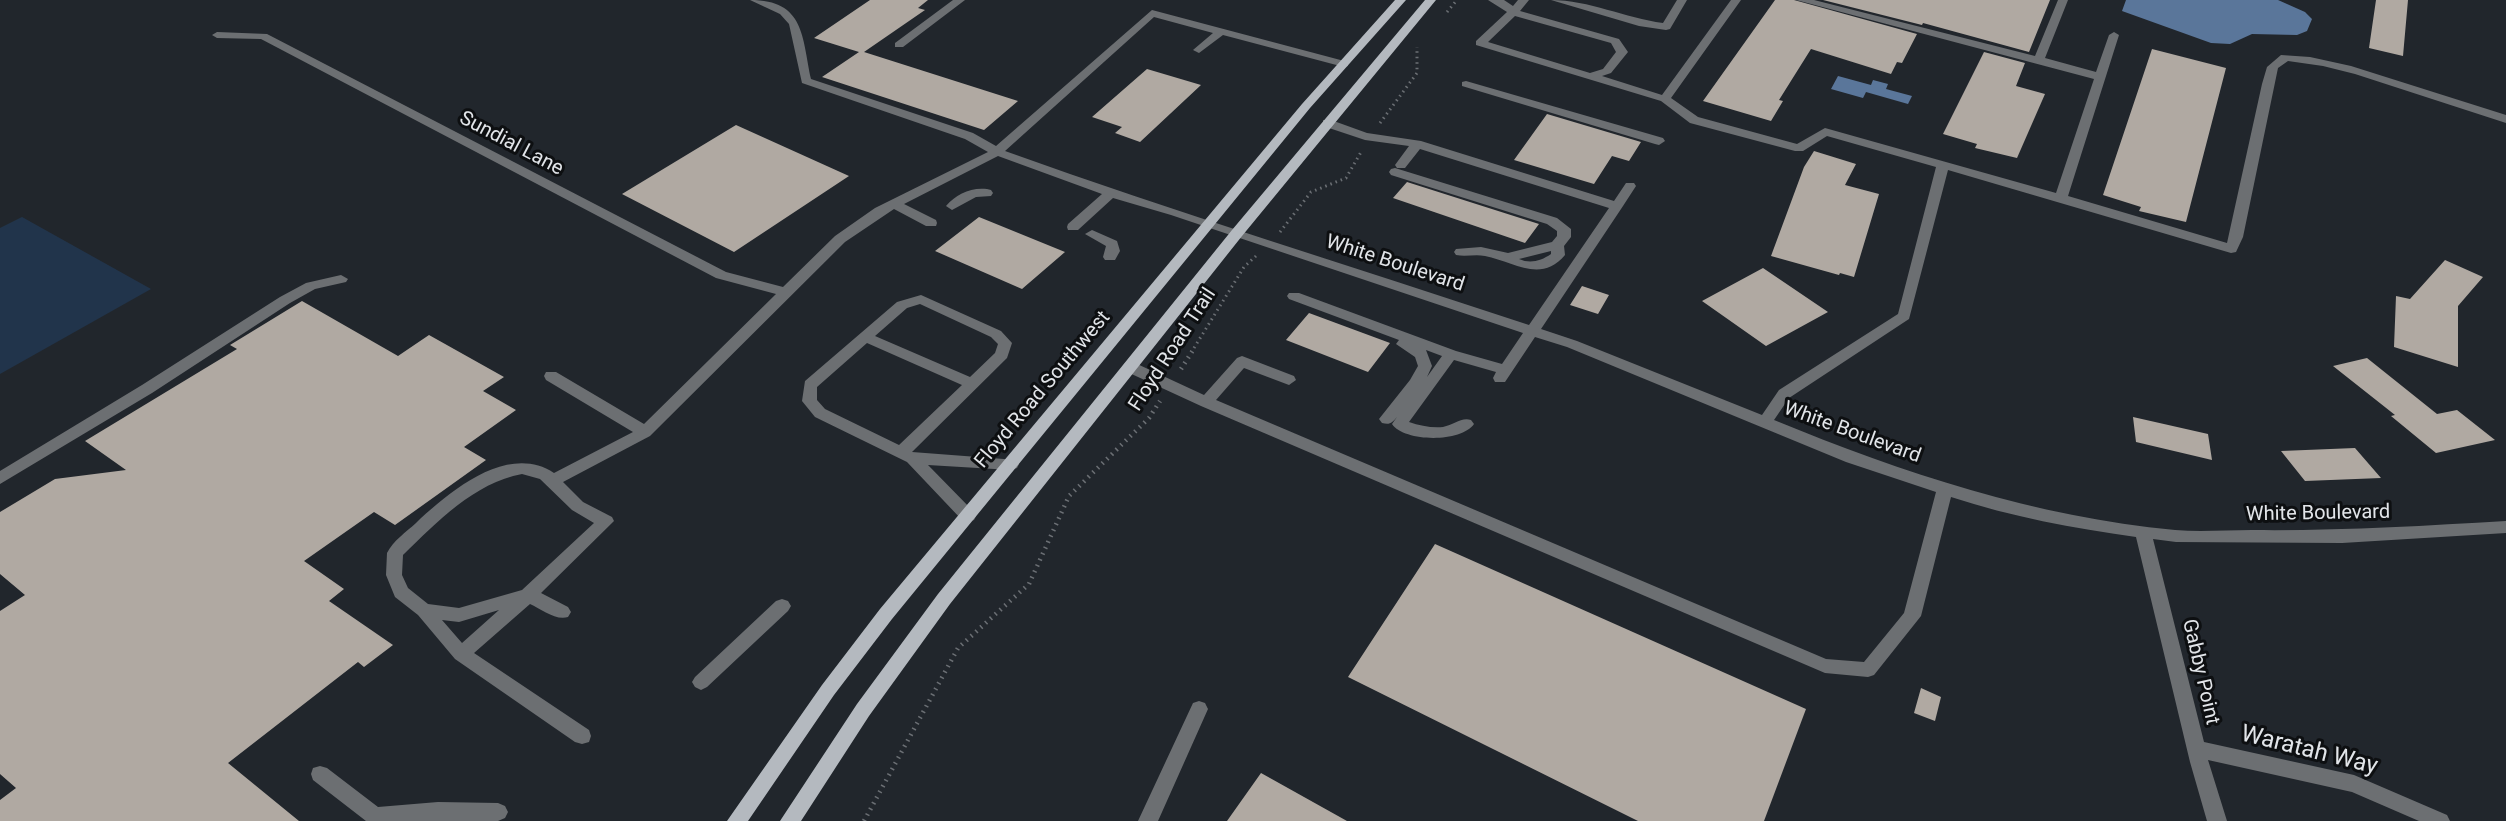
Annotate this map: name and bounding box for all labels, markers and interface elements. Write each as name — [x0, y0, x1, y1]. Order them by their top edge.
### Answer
street label: Sundial Lane — [455, 107, 567, 181]
street label: White Boulevard — [1323, 230, 1467, 298]
street label: Floyd Road Trail — [1124, 284, 1222, 416]
street label: Floyd Road Southwest — [970, 306, 1116, 474]
street label: White Boulevard — [1780, 397, 1924, 469]
street label: White Boulevard — [2246, 501, 2390, 527]
street label: Gabby Point — [2176, 617, 2224, 727]
street label: Waratah Way — [2238, 720, 2380, 782]

